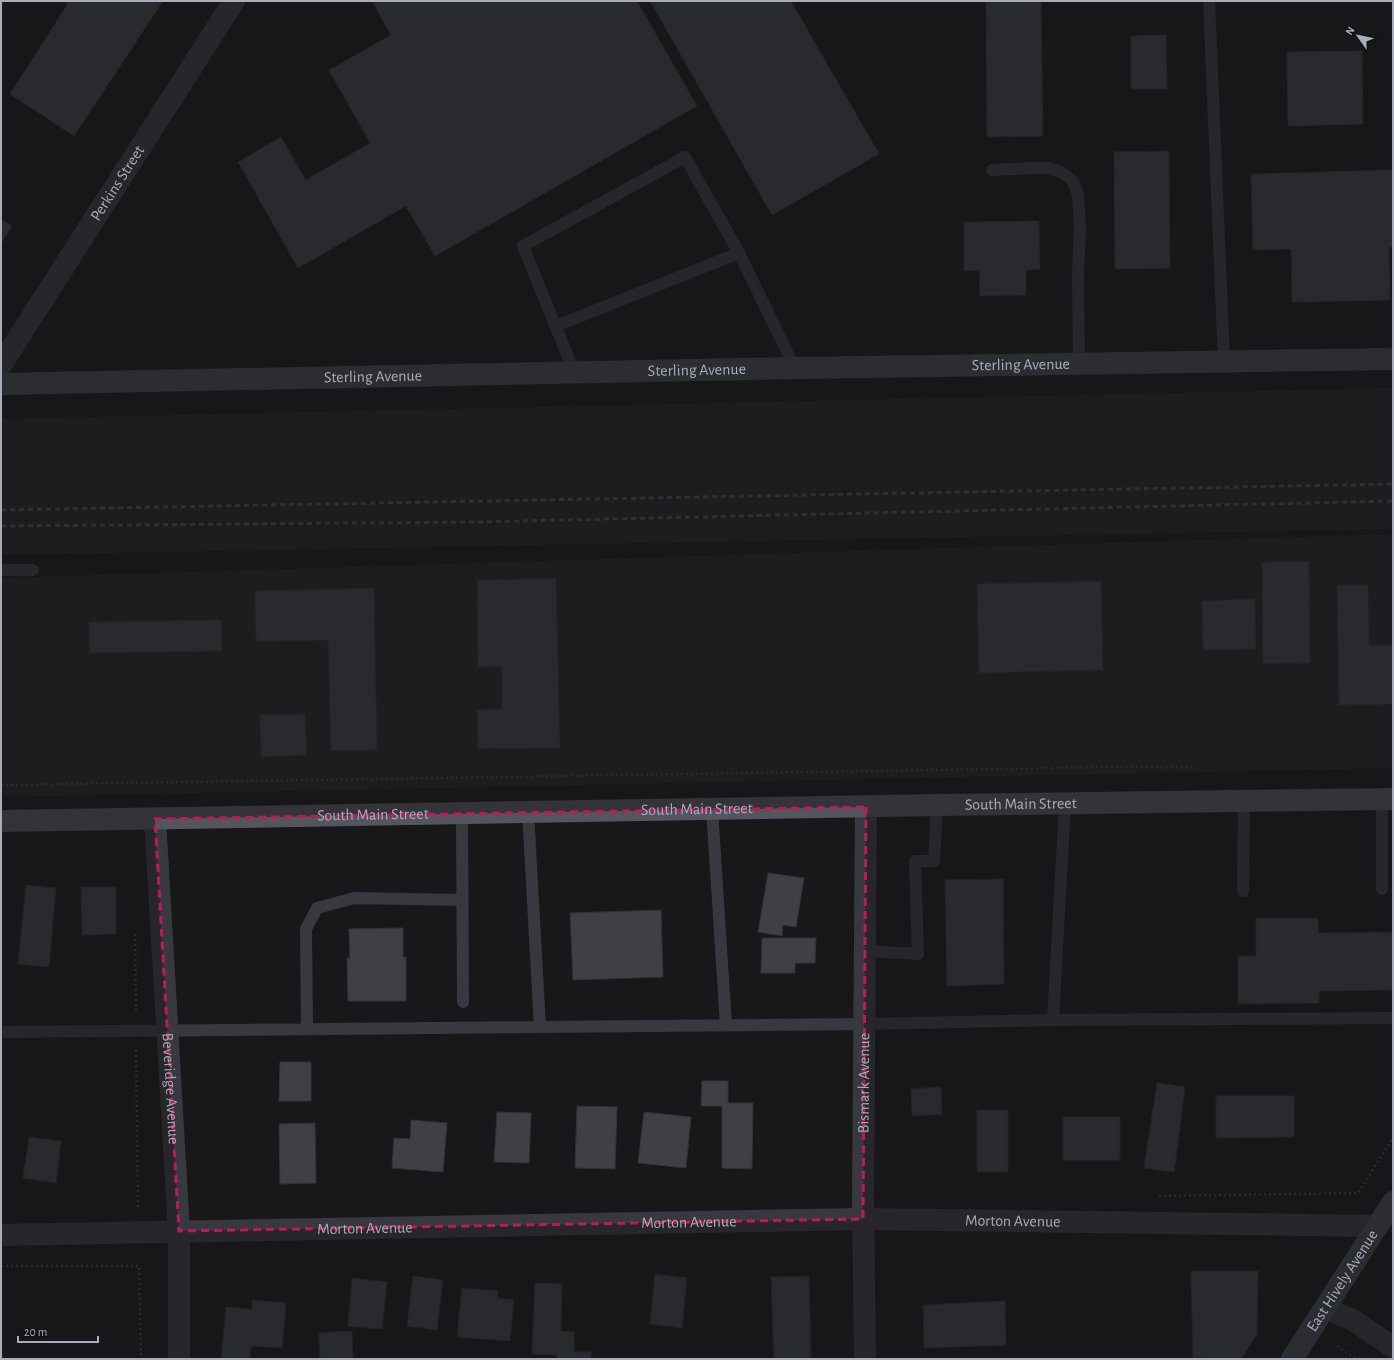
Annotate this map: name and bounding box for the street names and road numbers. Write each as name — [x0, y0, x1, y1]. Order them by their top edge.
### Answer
street label: Perkins Street — [88, 143, 147, 224]
street label: Sterling Avenue — [972, 356, 1070, 373]
street label: Sterling Avenue — [648, 361, 746, 379]
street label: Sterling Avenue — [324, 368, 422, 385]
street label: South Main Street — [965, 795, 1077, 813]
street label: South Main Street — [641, 800, 753, 818]
street label: South Main Street — [317, 806, 429, 824]
street label: Beveridge Avenue — [159, 1032, 182, 1145]
street label: Bismark Avenue — [856, 1033, 872, 1133]
street label: Morton Avenue — [965, 1212, 1061, 1230]
street label: Morton Avenue — [641, 1213, 737, 1231]
street label: Morton Avenue — [317, 1219, 413, 1237]
street label: East Hively Avenue — [1304, 1227, 1381, 1334]

